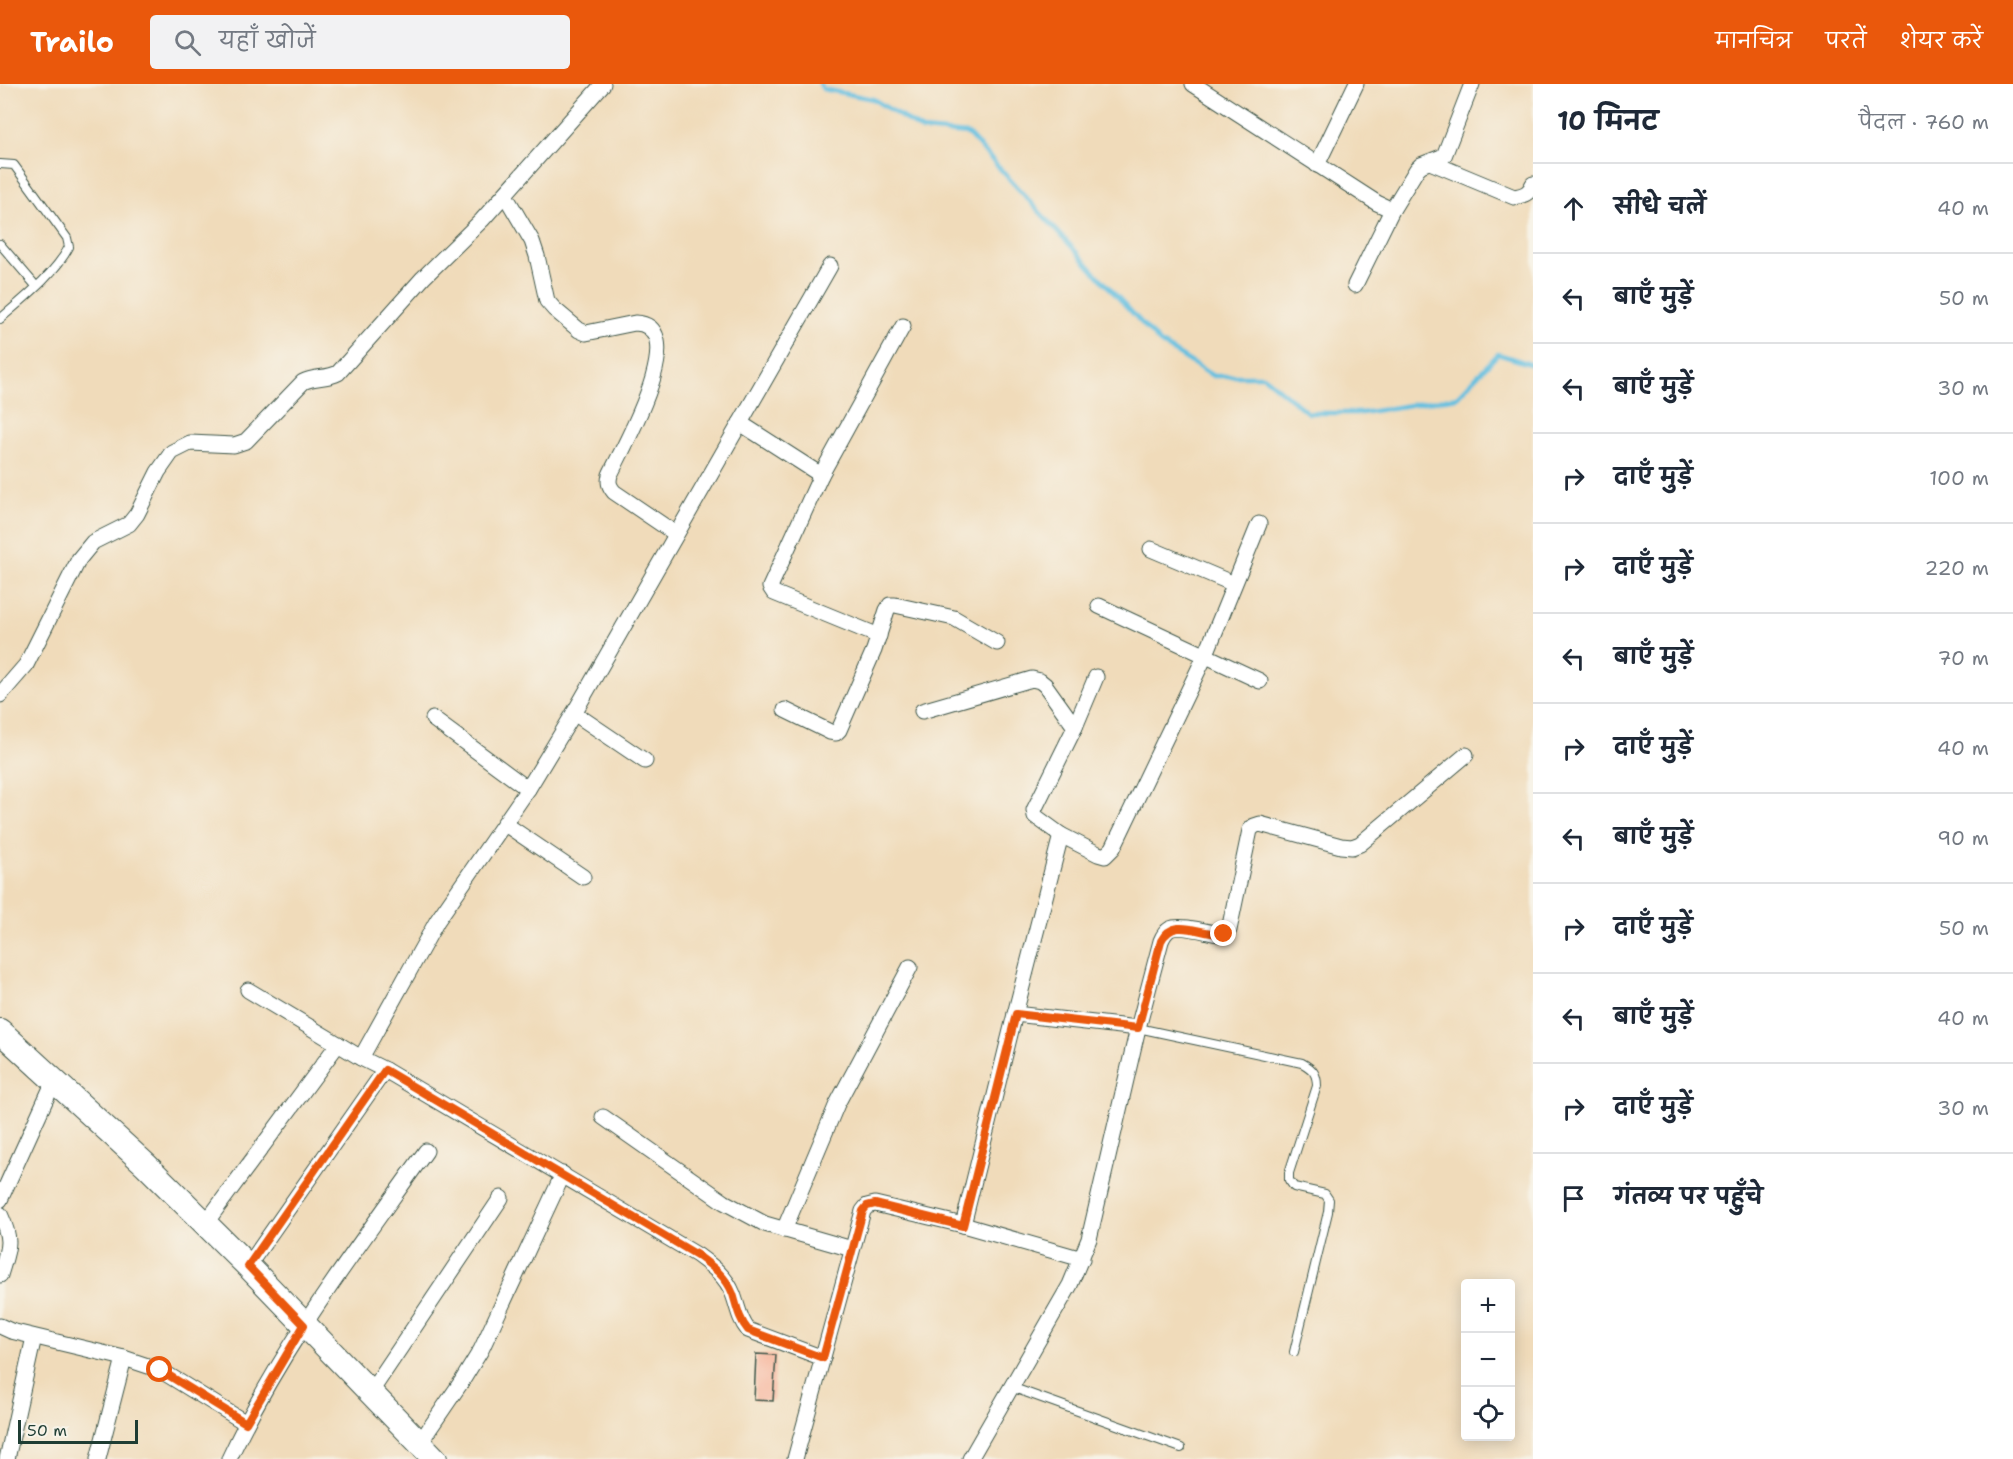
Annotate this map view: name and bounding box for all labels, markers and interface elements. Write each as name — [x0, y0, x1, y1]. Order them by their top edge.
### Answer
search box — [150, 15, 570, 69]
text: Trailo — [30, 23, 114, 61]
icon: search — [171, 26, 204, 59]
text: यहाँ खोजें — [219, 26, 315, 55]
text: मानचित्र — [1715, 27, 1792, 55]
text: परतें — [1825, 27, 1867, 55]
text: शेयर करें — [1900, 27, 1983, 55]
text: 10 मिनट — [1557, 103, 1658, 138]
text: पैदल · 760 m — [1859, 109, 1989, 135]
icon: ahead — [1557, 192, 1590, 225]
text: सीधे चलें — [1614, 192, 1706, 221]
text: 40 m — [1937, 195, 1989, 221]
icon: left — [1557, 282, 1590, 315]
text: बाएँ मुड़ें — [1614, 282, 1693, 311]
text: 50 m — [1939, 285, 1989, 311]
icon: left — [1557, 372, 1590, 405]
text: बाएँ मुड़ें — [1614, 372, 1693, 401]
text: 30 m — [1937, 375, 1989, 401]
icon: right — [1557, 462, 1590, 495]
text: दाएँ मुड़ें — [1614, 462, 1693, 491]
text: 100 m — [1929, 465, 1989, 491]
icon: right — [1557, 552, 1590, 585]
text: दाएँ मुड़ें — [1614, 552, 1693, 581]
text: 220 m — [1925, 555, 1989, 581]
icon: left — [1557, 642, 1590, 675]
text: बाएँ मुड़ें — [1614, 642, 1693, 671]
text: 70 m — [1937, 645, 1989, 671]
icon: right — [1557, 732, 1590, 765]
text: दाएँ मुड़ें — [1614, 732, 1693, 761]
text: 40 m — [1937, 735, 1989, 761]
icon: left — [1557, 822, 1590, 855]
text: बाएँ मुड़ें — [1614, 822, 1693, 851]
text: 90 m — [1937, 825, 1989, 851]
icon: right — [1557, 912, 1590, 945]
text: दाएँ मुड़ें — [1614, 912, 1693, 941]
text: 50 m — [1939, 915, 1989, 941]
route end — [1210, 920, 1236, 946]
icon: left — [1557, 1002, 1590, 1035]
text: बाएँ मुड़ें — [1614, 1002, 1693, 1031]
text: 40 m — [1937, 1005, 1989, 1031]
icon: right — [1557, 1092, 1590, 1125]
text: दाएँ मुड़ें — [1614, 1092, 1693, 1121]
text: 30 m — [1937, 1095, 1989, 1121]
icon: arrive — [1557, 1182, 1590, 1215]
text: गंतव्य पर पहुँचे — [1614, 1182, 1763, 1211]
map controls — [1461, 1279, 1515, 1441]
button: + — [1461, 1279, 1515, 1333]
button: − — [1461, 1333, 1515, 1387]
route start — [146, 1356, 172, 1382]
button: locate — [1461, 1387, 1515, 1441]
scale bar — [18, 1417, 138, 1444]
text: 50 m — [27, 1420, 67, 1441]

